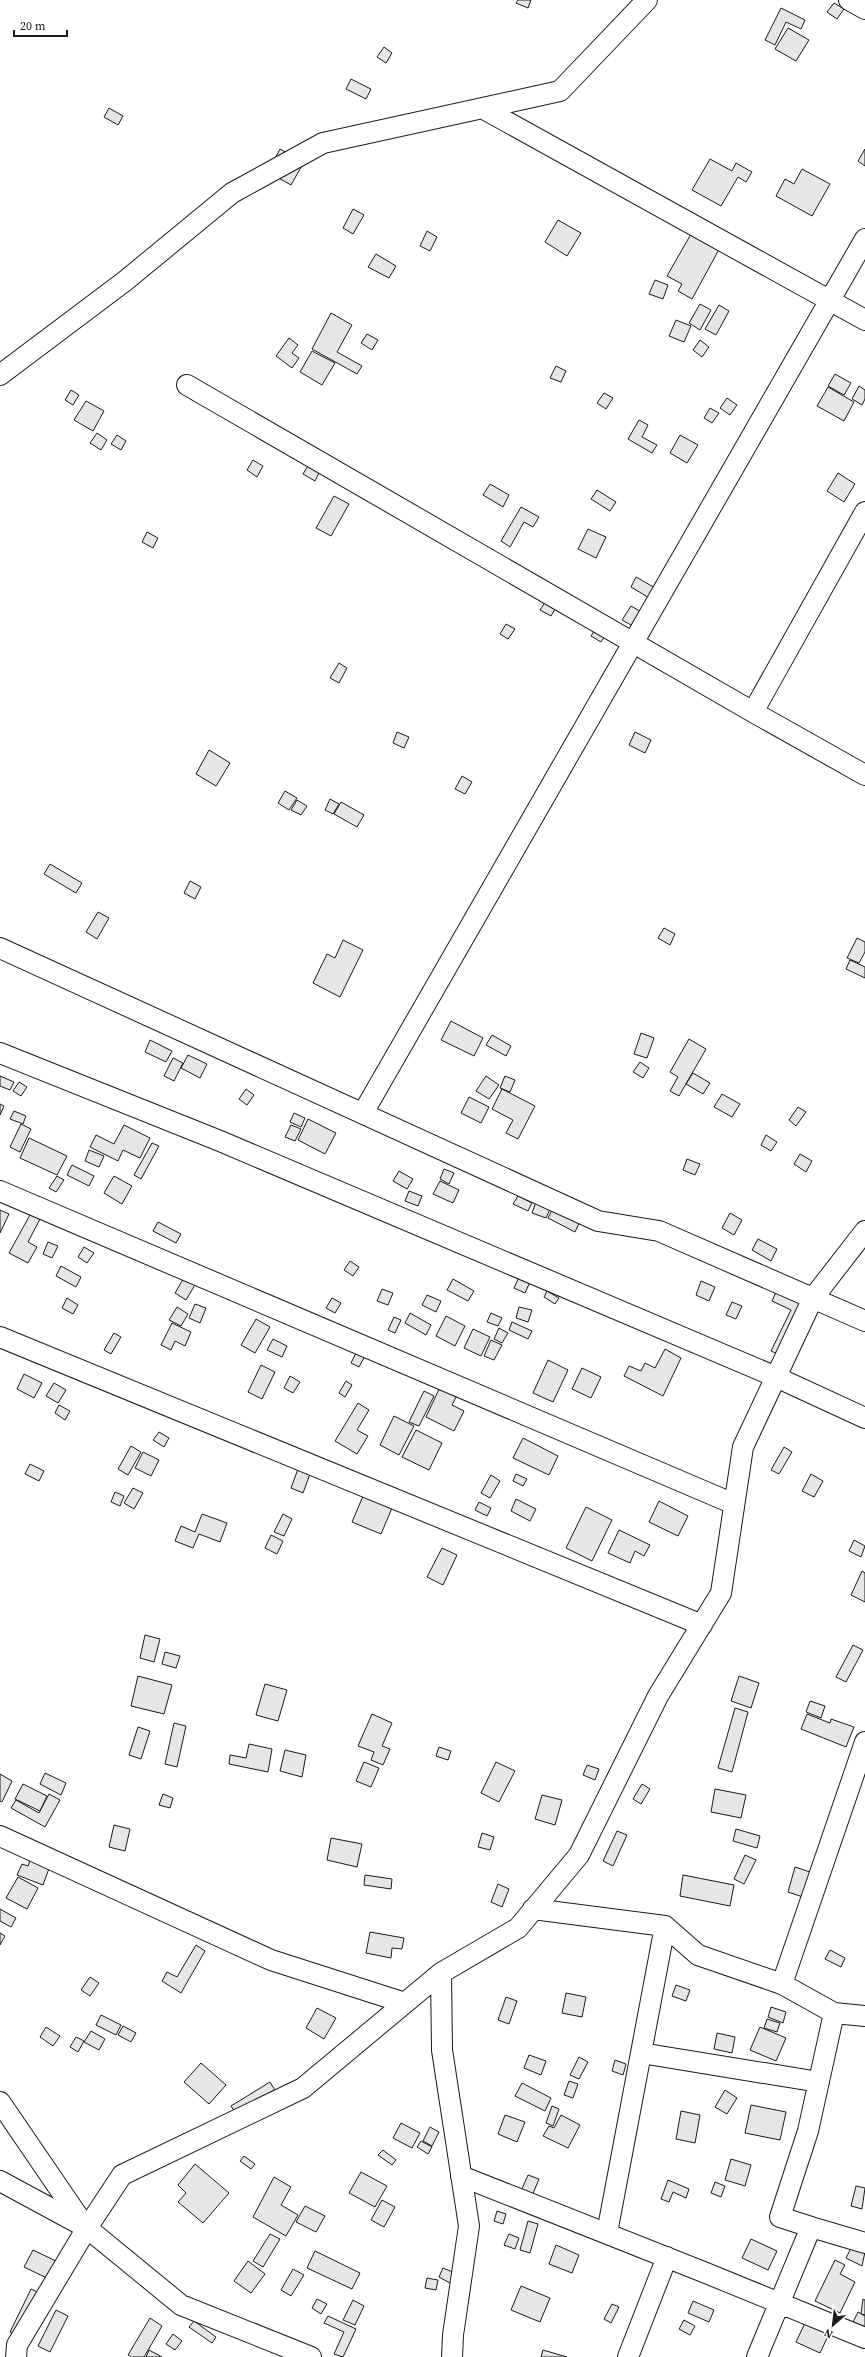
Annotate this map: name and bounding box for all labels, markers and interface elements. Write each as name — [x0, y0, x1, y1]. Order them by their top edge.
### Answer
scale bar — [14, 12, 67, 38]
text: 20 m — [20, 18, 46, 34]
north arrow — [813, 2305, 853, 2345]
text: N — [821, 2325, 836, 2342]

